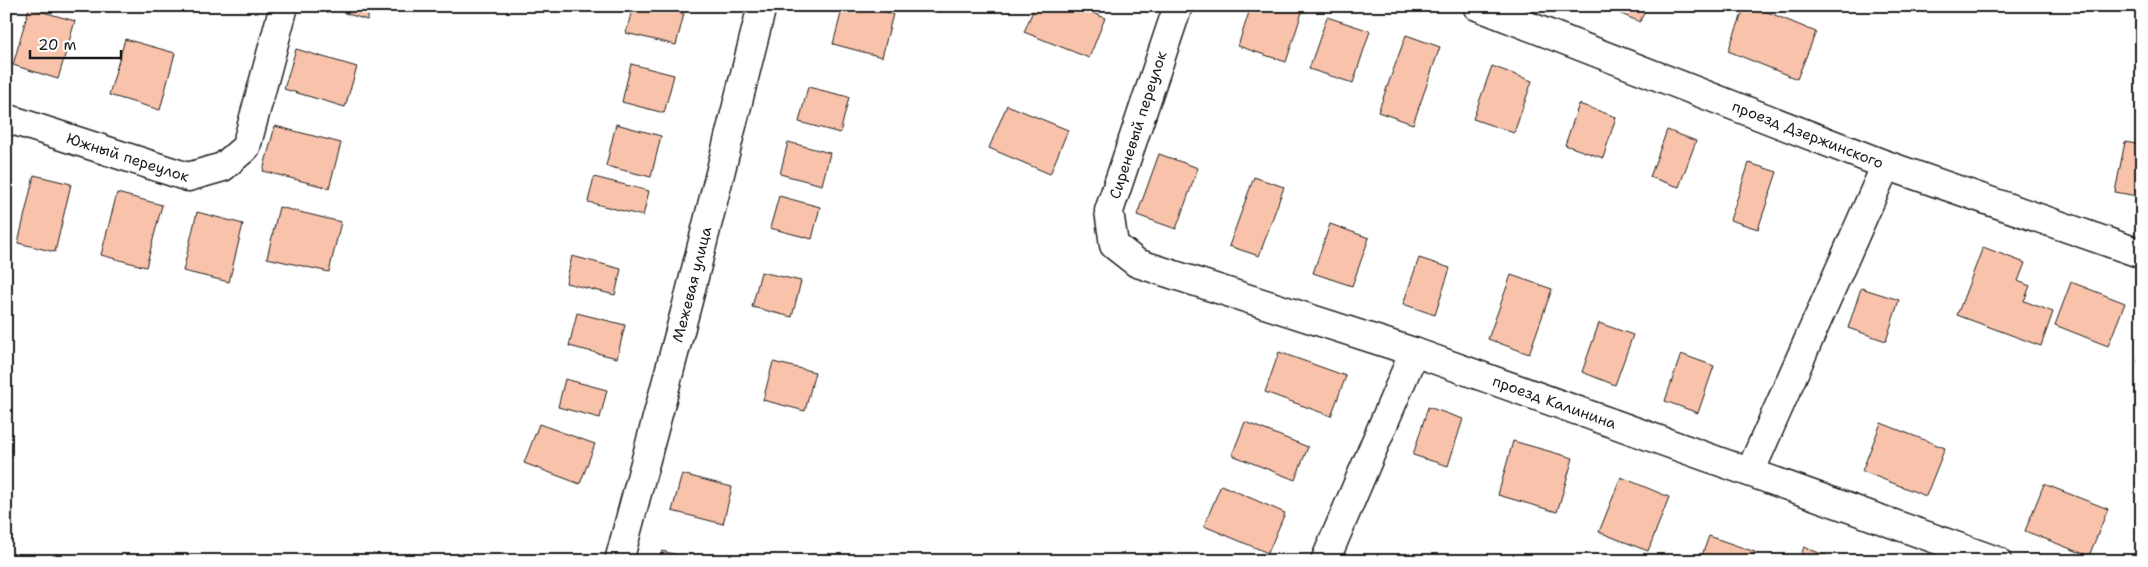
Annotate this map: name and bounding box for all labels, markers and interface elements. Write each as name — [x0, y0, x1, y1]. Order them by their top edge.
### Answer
scale bar — [30, 28, 121, 60]
text: 20 m — [38, 35, 77, 55]
street label: Сиреневый переулок — [1105, 49, 1171, 201]
street label: проезд Дзержинского — [1729, 96, 1887, 173]
street label: Южный переулок — [64, 128, 192, 187]
street label: Межевая улица — [667, 224, 716, 344]
street label: проезд Калинина — [1490, 371, 1620, 434]

